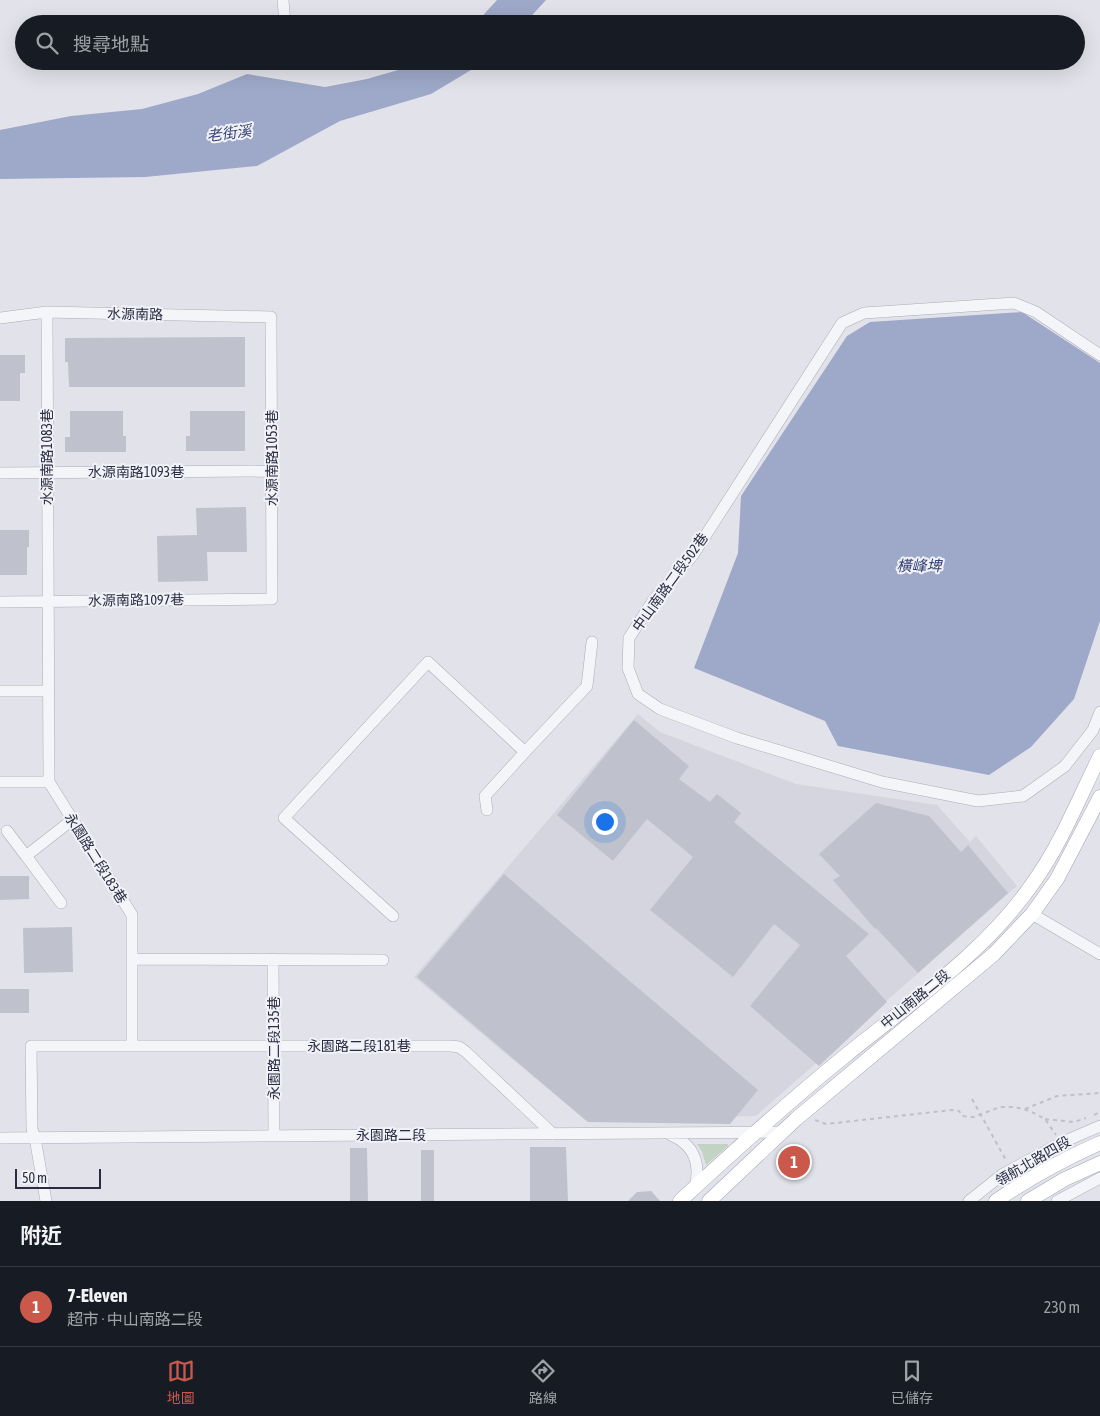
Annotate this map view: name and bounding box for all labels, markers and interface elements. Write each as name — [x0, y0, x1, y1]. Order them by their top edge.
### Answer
search box — [15, 15, 1085, 70]
icon: search — [33, 29, 61, 57]
text: 搜尋地點 — [73, 33, 149, 55]
water label: 老街溪 — [206, 122, 254, 144]
street label: 水源南路 — [107, 306, 163, 322]
street label: 水源南路1083巷 — [39, 409, 55, 505]
street label: 水源南路1053巷 — [264, 410, 280, 506]
street label: 水源南路1093巷 — [88, 464, 184, 480]
street label: 中山南路二段502巷 — [629, 530, 711, 634]
water label: 橫峰埤 — [896, 557, 943, 574]
street label: 水源南路1097巷 — [88, 591, 184, 609]
your location — [592, 809, 618, 835]
street label: 永園路二段183巷 — [62, 810, 130, 906]
street label: 中山南路二段 — [877, 966, 953, 1032]
street label: 永園路二段135巷 — [266, 996, 282, 1100]
street label: 永園路二段181巷 — [307, 1038, 411, 1054]
street label: 永園路二段 — [356, 1127, 426, 1143]
street label: 領航北路四段 — [993, 1133, 1073, 1189]
pin: 1 — [778, 1143, 810, 1181]
scale bar — [15, 1166, 101, 1189]
text: 50 m — [22, 1170, 47, 1186]
text: 附近 — [20, 1223, 62, 1247]
text: 7-Eleven — [67, 1284, 128, 1306]
text: 1 — [32, 1298, 40, 1316]
text: 230 m — [1044, 1298, 1080, 1316]
text: 超市 · 中山南路二段 — [67, 1310, 203, 1328]
tab: 地圖 — [167, 1357, 195, 1407]
tab: 路線 — [529, 1357, 557, 1407]
tab: 已儲存 — [891, 1357, 933, 1407]

